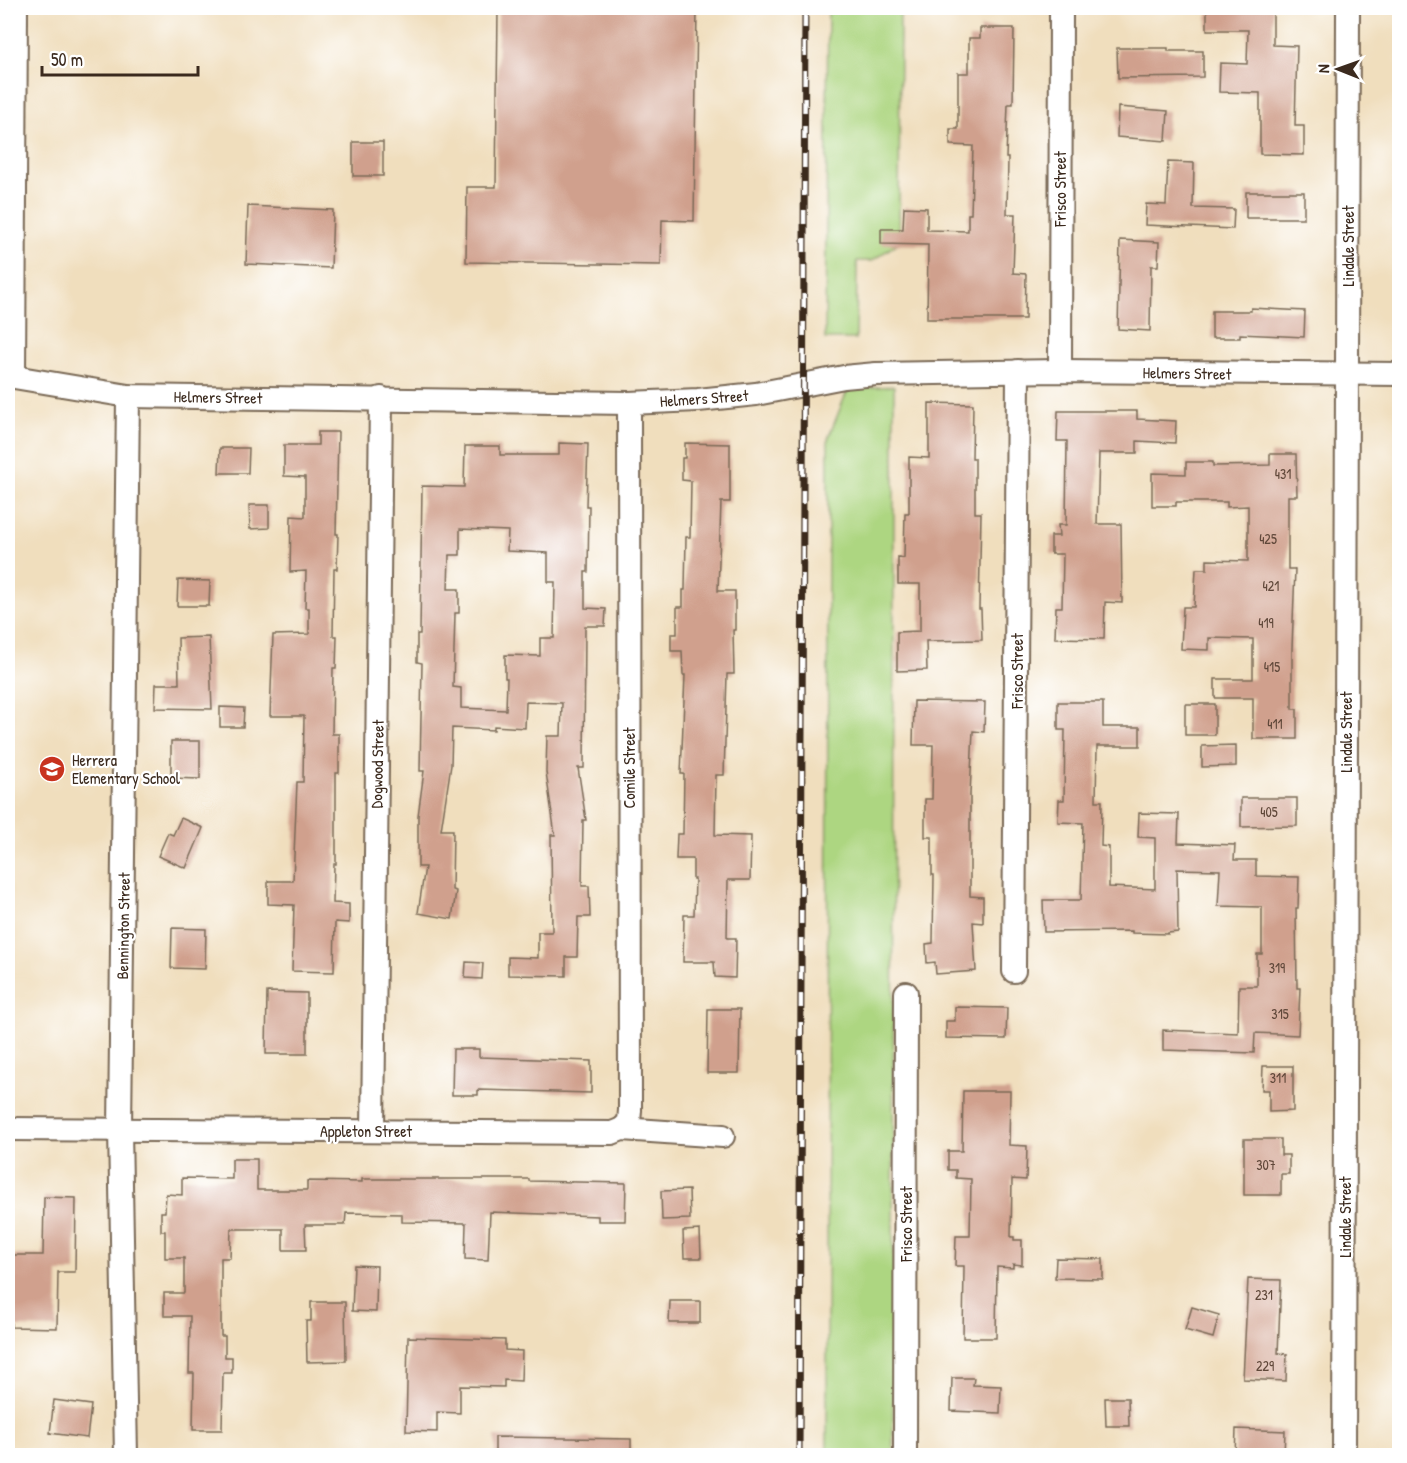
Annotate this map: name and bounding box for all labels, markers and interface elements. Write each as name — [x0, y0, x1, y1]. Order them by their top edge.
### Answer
scale bar — [42, 39, 198, 77]
north arrow — [1308, 39, 1368, 99]
text: 50 m — [51, 47, 83, 72]
text: N — [1312, 64, 1334, 73]
street label: Frisco Street — [1049, 151, 1071, 228]
street label: Lindale Street — [1337, 205, 1359, 286]
street label: Helmers Street — [1143, 361, 1232, 385]
street label: Helmers Street — [659, 384, 749, 412]
street label: Helmers Street — [174, 385, 263, 409]
house number: 431 — [1275, 464, 1291, 483]
house number: 425 — [1259, 529, 1277, 548]
house number: 421 — [1263, 576, 1279, 595]
house number: 419 — [1258, 613, 1274, 632]
street label: Frisco Street — [1006, 633, 1028, 710]
house number: 415 — [1264, 657, 1280, 676]
street label: Lindale Street — [1335, 691, 1357, 772]
house number: 411 — [1267, 714, 1283, 733]
street label: Dogwood Street — [365, 719, 389, 809]
street label: Comile Street — [618, 727, 640, 809]
place label: Herrera Elementary School — [72, 749, 181, 789]
school or university icon: Herrera Elementary School — [37, 754, 67, 784]
house number: 405 — [1260, 802, 1278, 821]
street label: Bennington Street — [111, 872, 135, 980]
house number: 319 — [1269, 958, 1285, 977]
house number: 315 — [1271, 1004, 1289, 1023]
house number: 311 — [1270, 1068, 1286, 1087]
street label: Appleton Street — [320, 1120, 413, 1142]
house number: 307 — [1256, 1155, 1276, 1174]
street label: Lindale Street — [1334, 1176, 1356, 1257]
street label: Frisco Street — [895, 1186, 917, 1263]
house number: 231 — [1255, 1285, 1273, 1304]
house number: 229 — [1256, 1356, 1274, 1375]

